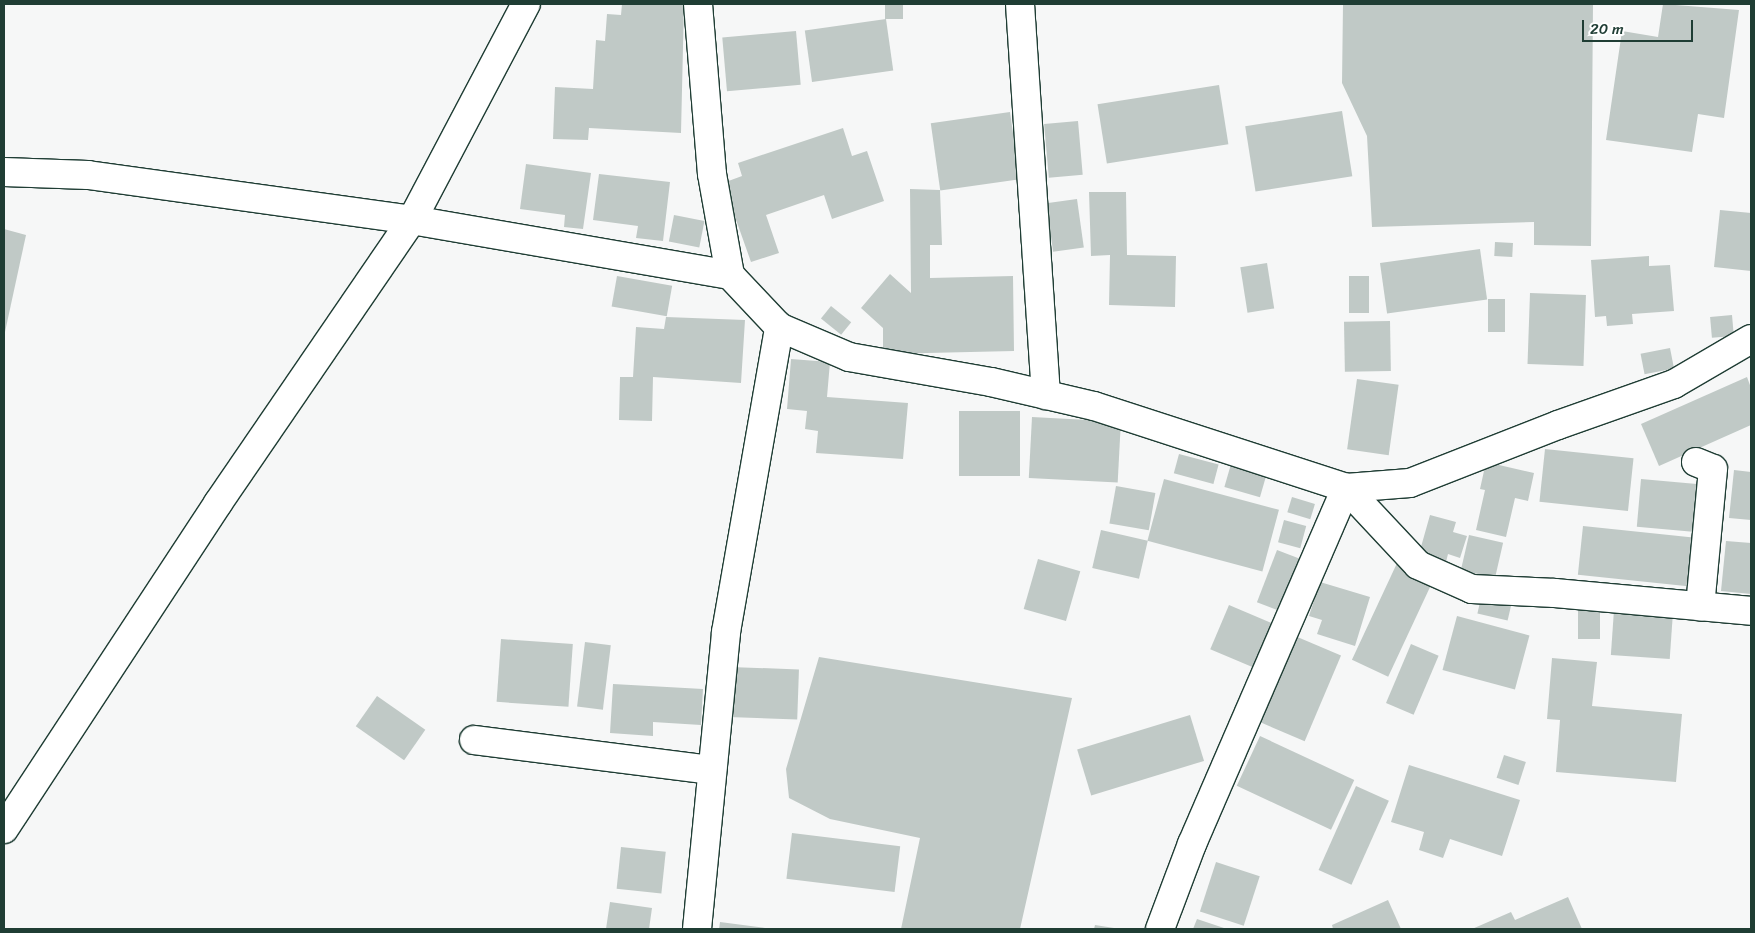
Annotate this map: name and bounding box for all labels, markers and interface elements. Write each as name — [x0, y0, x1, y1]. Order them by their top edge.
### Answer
scale bar — [1585, 10, 1696, 42]
text: 20 m — [1590, 16, 1624, 42]

